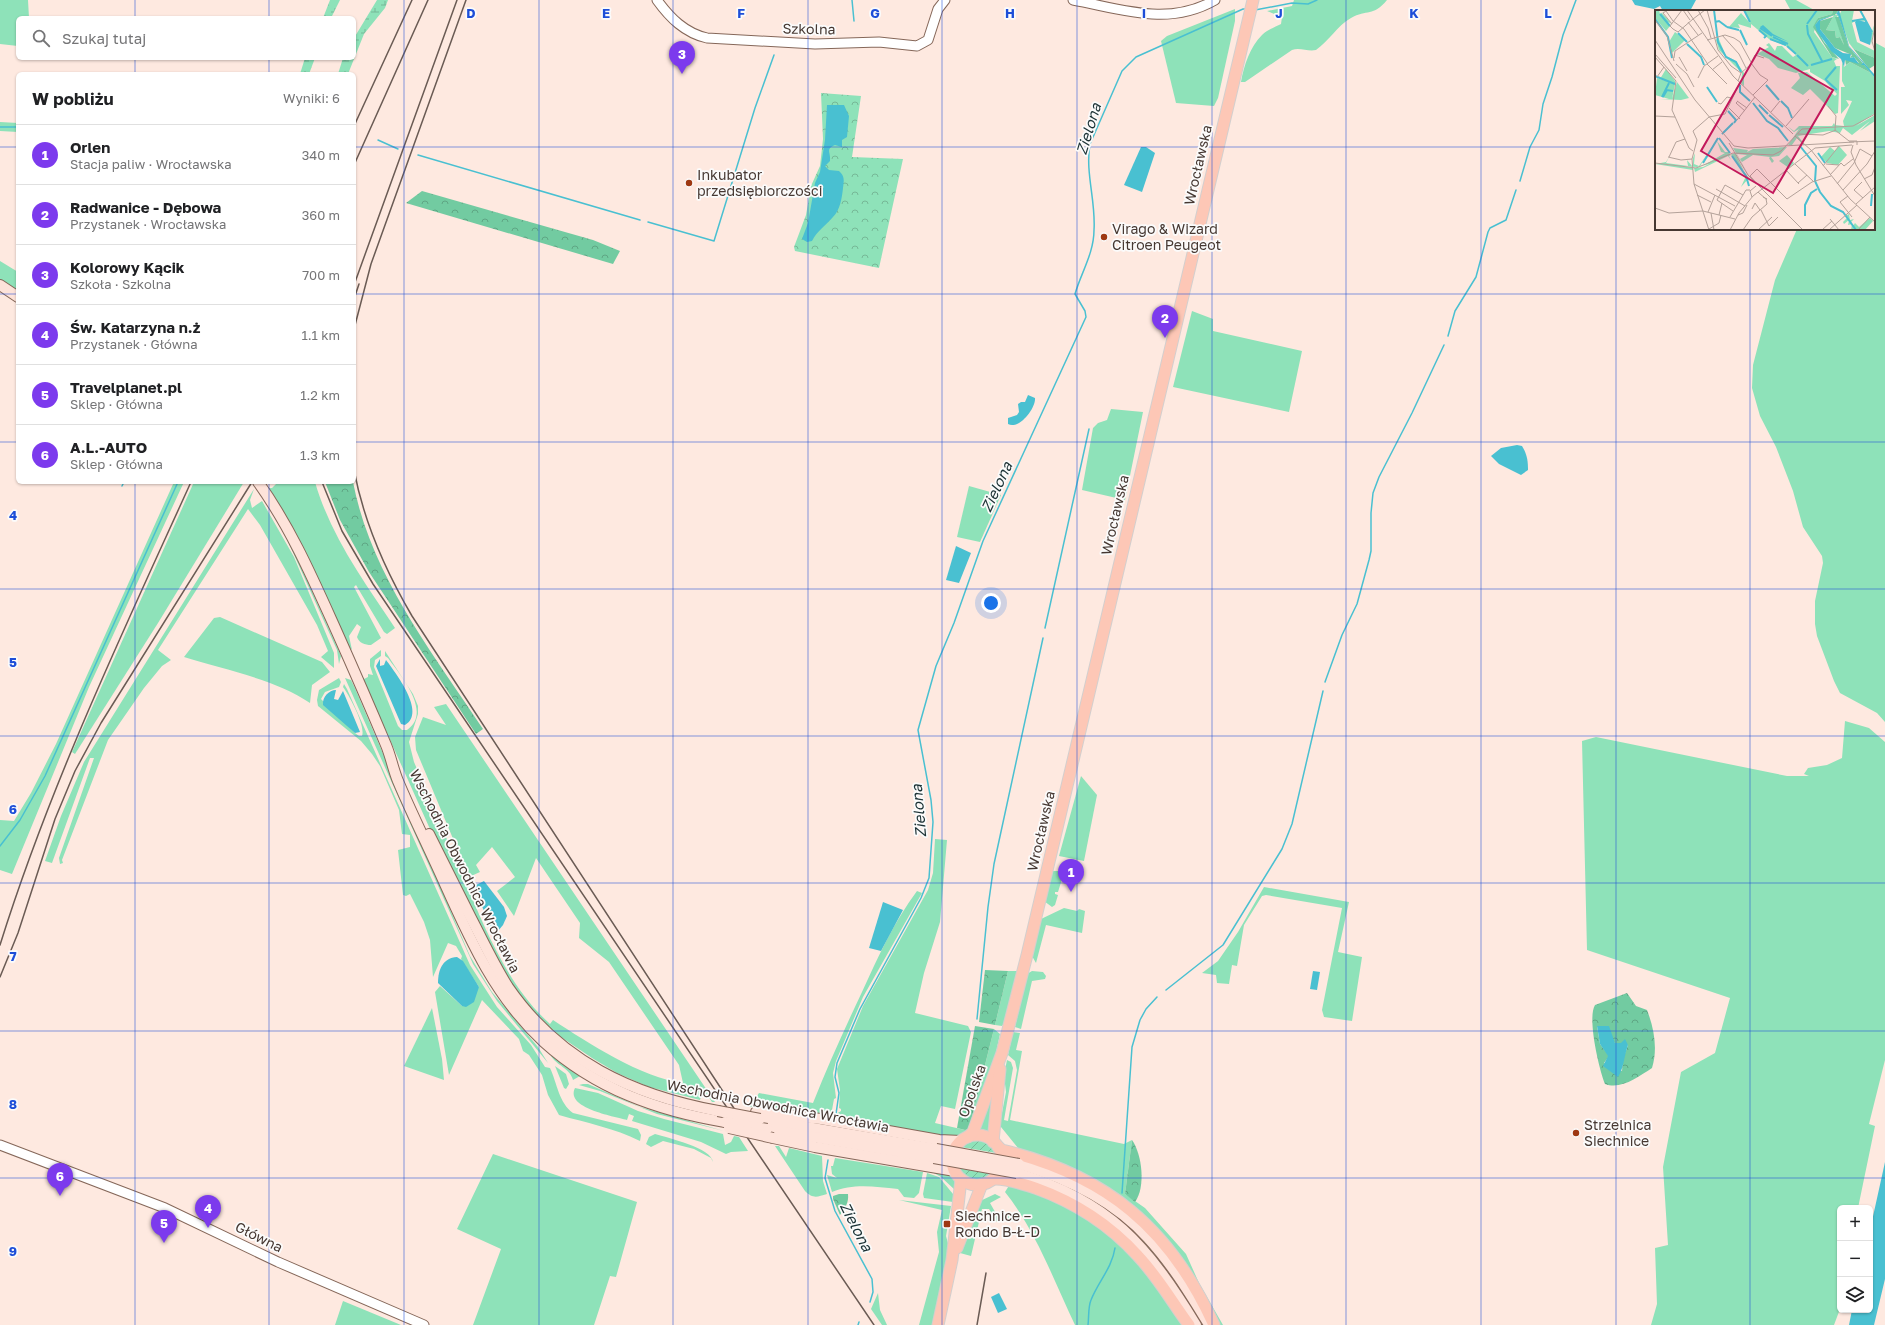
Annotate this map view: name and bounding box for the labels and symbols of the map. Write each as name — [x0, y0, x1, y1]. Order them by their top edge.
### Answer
text: D — [466, 5, 476, 21]
text: E — [602, 5, 610, 21]
text: F — [737, 5, 745, 21]
text: G — [870, 5, 880, 21]
text: H — [1005, 5, 1015, 21]
text: I — [1142, 5, 1146, 21]
text: J — [1275, 5, 1283, 21]
text: K — [1409, 5, 1419, 21]
text: L — [1544, 5, 1552, 21]
inset map — [1655, 10, 1875, 230]
street label: Szkolna — [782, 20, 836, 37]
pin: 3 — [669, 41, 695, 74]
water label: Zielona — [1072, 100, 1105, 157]
street label: Wrocławska — [1180, 123, 1215, 207]
place label: Inkubator przedsiębiorczości — [697, 166, 822, 199]
marker: Inkubator przedsiębiorczości — [684, 178, 694, 188]
place label: Virago & Wizard Citroen Peugeot — [1112, 220, 1221, 253]
marker: Virago & Wizard Citroen Peugeot — [1099, 232, 1109, 242]
pin: 2 — [1152, 305, 1178, 338]
water label: Zielona — [977, 458, 1016, 514]
street label: Wrocławska — [1097, 473, 1132, 557]
text: 4 — [9, 507, 17, 523]
your location — [981, 593, 1001, 613]
text: 5 — [9, 654, 17, 670]
street label: Wschodnia Obwodnica Wrocławia — [407, 766, 524, 975]
water label: Zielona — [907, 783, 929, 838]
street label: Wrocławska — [1023, 789, 1058, 873]
text: 6 — [9, 801, 17, 817]
pin: 1 — [1058, 859, 1084, 892]
text: 7 — [9, 948, 17, 964]
street label: Opolska — [954, 1062, 989, 1120]
street label: Wschodnia Obwodnica Wrocławia — [666, 1076, 891, 1135]
text: 8 — [9, 1096, 17, 1112]
place label: Strzelnica Siechnice — [1584, 1116, 1652, 1149]
marker: Strzelnica Siechnice — [1571, 1128, 1581, 1138]
pin: 6 — [47, 1163, 73, 1196]
pin: 4 — [195, 1195, 221, 1228]
water label: Zielona — [837, 1199, 877, 1255]
place label: Siechnice – Rondo B-Ł-D — [955, 1207, 1040, 1240]
pin: 5 — [151, 1210, 177, 1243]
street label: Główna — [233, 1218, 286, 1255]
marker: Siechnice – Rondo B-Ł-D — [942, 1219, 952, 1229]
text: 9 — [9, 1243, 17, 1259]

